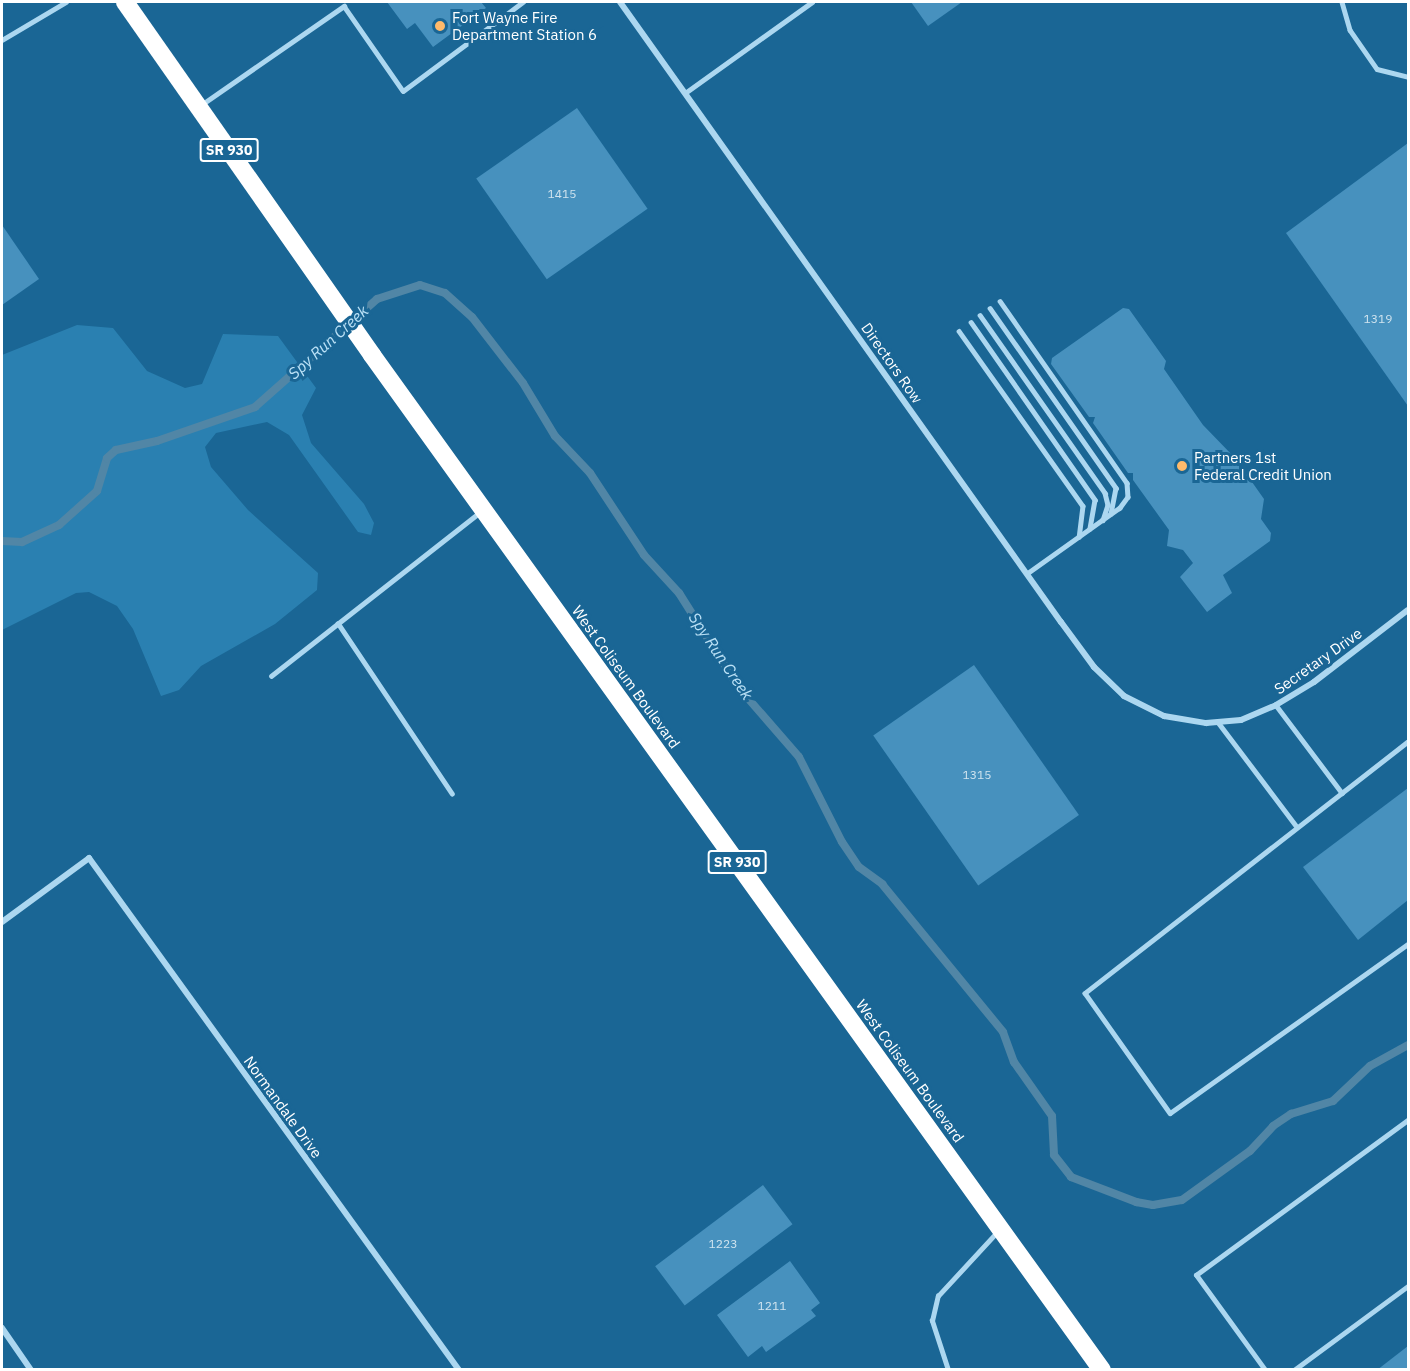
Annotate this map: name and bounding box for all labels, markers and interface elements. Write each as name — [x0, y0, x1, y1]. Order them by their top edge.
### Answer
place label: Fort Wayne Fire Department Station 6 — [452, 8, 597, 43]
marker: Fort Wayne Fire Department Station 6 — [433, 19, 447, 33]
road number: SR 930 — [199, 139, 259, 161]
house number: 1415 — [548, 187, 576, 201]
water label: Spy Run Creek — [284, 301, 372, 383]
house number: 1319 — [1364, 312, 1392, 326]
street label: Directors Row — [858, 319, 926, 407]
place label: Partners 1st Federal Credit Union — [1194, 448, 1332, 483]
marker: Partners 1st Federal Credit Union — [1175, 459, 1189, 473]
street label: West Coliseum Boulevard — [568, 602, 684, 752]
water label: Spy Run Creek — [685, 609, 757, 703]
street label: Secretary Drive — [1271, 624, 1365, 698]
house number: 1315 — [963, 768, 991, 782]
road number: SR 930 — [707, 851, 767, 873]
street label: West Coliseum Boulevard — [852, 996, 968, 1146]
street label: Normandale Drive — [240, 1053, 326, 1161]
house number: 1223 — [709, 1237, 737, 1251]
house number: 1211 — [758, 1299, 786, 1313]

